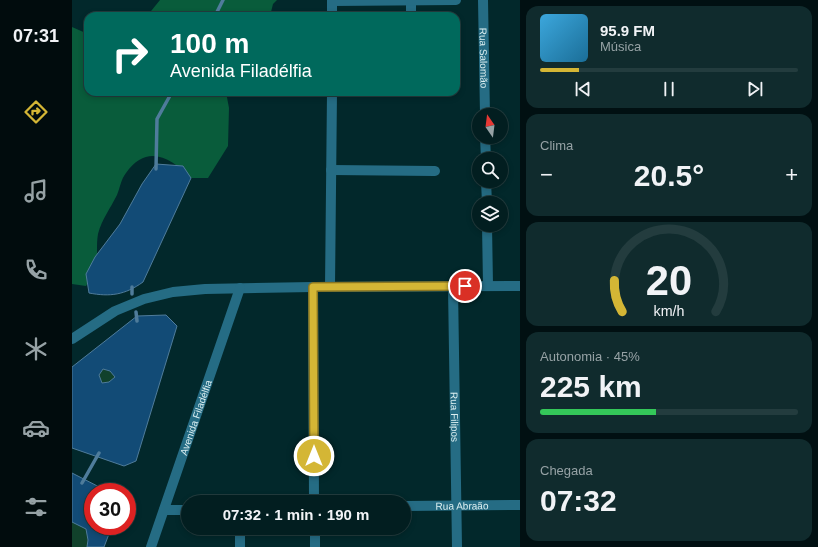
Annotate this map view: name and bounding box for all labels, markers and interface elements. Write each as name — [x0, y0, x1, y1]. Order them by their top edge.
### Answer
text: 95.9 FM — [600, 22, 655, 39]
text: 07:31 — [13, 26, 59, 46]
icon: right — [104, 28, 156, 80]
text: 100 m — [170, 28, 249, 59]
street label: Rua Salomão — [477, 28, 490, 89]
text: Música — [600, 39, 641, 54]
text: Avenida Filadélfia — [170, 61, 312, 81]
icon: previous — [572, 78, 594, 100]
icon: pause — [658, 78, 680, 100]
icon: next — [744, 78, 766, 100]
icon: directions — [22, 98, 50, 126]
north arrow — [472, 108, 508, 144]
map controls — [472, 108, 508, 232]
text: Clima — [540, 138, 573, 153]
button: search — [472, 152, 508, 188]
text: 20.5° — [634, 159, 704, 192]
text: − — [540, 162, 553, 187]
text: + — [785, 162, 798, 187]
icon: music — [22, 177, 50, 205]
button: layers — [472, 196, 508, 232]
icon: phone — [22, 256, 50, 284]
text: 20 — [646, 256, 692, 303]
pin — [448, 269, 482, 303]
icon: arrive — [454, 275, 476, 297]
text: km/h — [654, 302, 685, 318]
icon: climate — [22, 335, 50, 363]
text: Autonomia · 45% — [540, 349, 640, 364]
text: 225 km — [540, 370, 642, 403]
street label: Avenida Filadélfia — [178, 378, 214, 457]
street label: Rua Filipos — [449, 392, 460, 442]
icon: car — [22, 414, 50, 442]
position arrow — [293, 435, 335, 477]
text: Chegada — [540, 463, 593, 478]
speed limit sign: 30 — [84, 483, 136, 535]
text: 07:32 — [540, 484, 617, 517]
icon: filters — [22, 493, 50, 521]
street label: Rua Abraão — [436, 500, 489, 512]
text: 07:32 · 1 min · 190 m — [223, 506, 369, 523]

